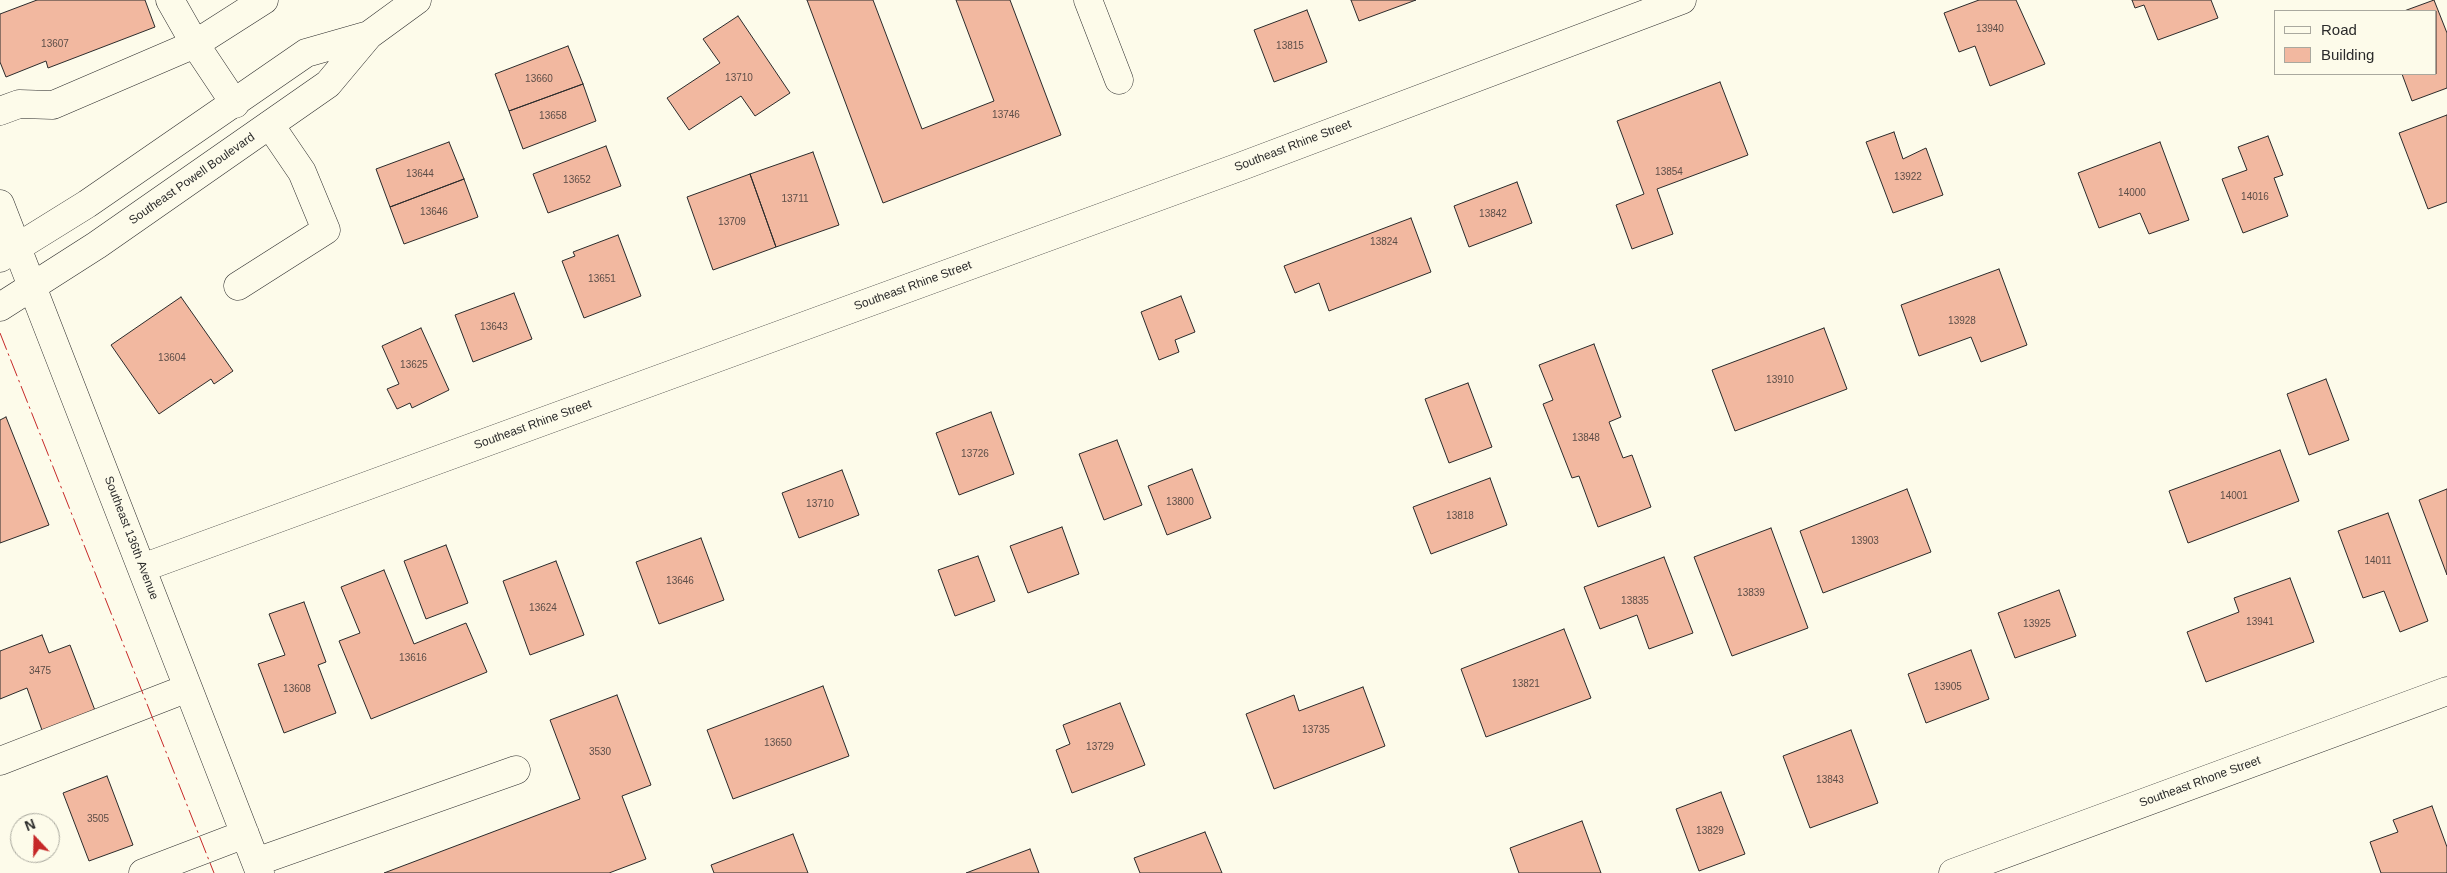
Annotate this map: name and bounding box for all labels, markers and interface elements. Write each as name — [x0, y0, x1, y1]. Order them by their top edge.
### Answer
legend — [2274, 10, 2437, 75]
text: Road — [2321, 21, 2357, 38]
house number: 13940 — [1976, 23, 2004, 35]
house number: 13607 — [41, 38, 69, 50]
house number: 13815 — [1276, 40, 1304, 52]
text: Building — [2321, 46, 2374, 63]
house number: 13710 — [725, 72, 753, 84]
house number: 13660 — [525, 73, 553, 85]
house number: 13746 — [992, 109, 1020, 121]
house number: 13658 — [539, 110, 567, 122]
street label: Southeast Rhine Street — [1233, 117, 1353, 175]
street label: Southeast Powell Boulevard — [126, 130, 258, 228]
house number: 13854 — [1655, 166, 1683, 178]
house number: 13644 — [406, 168, 434, 180]
house number: 13922 — [1894, 171, 1922, 183]
house number: 13652 — [563, 174, 591, 186]
house number: 14000 — [2118, 187, 2146, 199]
house number: 14016 — [2241, 191, 2269, 203]
house number: 13711 — [781, 193, 809, 205]
house number: 13646 — [420, 206, 448, 218]
house number: 13842 — [1479, 208, 1507, 220]
house number: 13709 — [718, 216, 746, 228]
house number: 13824 — [1370, 236, 1398, 248]
street label: Southeast Rhine Street — [852, 258, 974, 314]
house number: 13651 — [588, 273, 616, 285]
house number: 13928 — [1948, 315, 1976, 327]
house number: 13643 — [480, 321, 508, 333]
house number: 13604 — [158, 352, 186, 364]
house number: 13625 — [400, 359, 428, 371]
house number: 13910 — [1766, 374, 1794, 386]
street label: Southeast Rhine Street — [472, 397, 594, 453]
house number: 13848 — [1572, 432, 1600, 444]
house number: 13726 — [961, 448, 989, 460]
street label: Southeast 136th Avenue — [101, 474, 161, 602]
house number: 14001 — [2220, 490, 2248, 502]
house number: 13800 — [1166, 496, 1194, 508]
house number: 13710 — [806, 498, 834, 510]
house number: 13818 — [1446, 510, 1474, 522]
house number: 13903 — [1851, 535, 1879, 547]
house number: 14011 — [2364, 555, 2392, 567]
house number: 13646 — [666, 575, 694, 587]
house number: 13839 — [1737, 587, 1765, 599]
house number: 13835 — [1621, 595, 1649, 607]
house number: 13624 — [529, 602, 557, 614]
house number: 13941 — [2246, 616, 2274, 628]
house number: 13925 — [2023, 618, 2051, 630]
house number: 13616 — [399, 652, 427, 664]
house number: 3475 — [29, 665, 51, 677]
house number: 13821 — [1512, 678, 1540, 690]
house number: 13905 — [1934, 681, 1962, 693]
house number: 13608 — [283, 683, 311, 695]
house number: 13735 — [1302, 724, 1330, 736]
house number: 13650 — [764, 737, 792, 749]
house number: 13729 — [1086, 741, 1114, 753]
house number: 3530 — [589, 746, 611, 758]
street label: Southeast Rhone Street — [2137, 753, 2263, 811]
house number: 13843 — [1816, 774, 1844, 786]
north arrow — [10, 813, 60, 863]
house number: 3505 — [87, 813, 109, 825]
text: N — [22, 816, 38, 834]
house number: 13829 — [1696, 825, 1724, 837]

